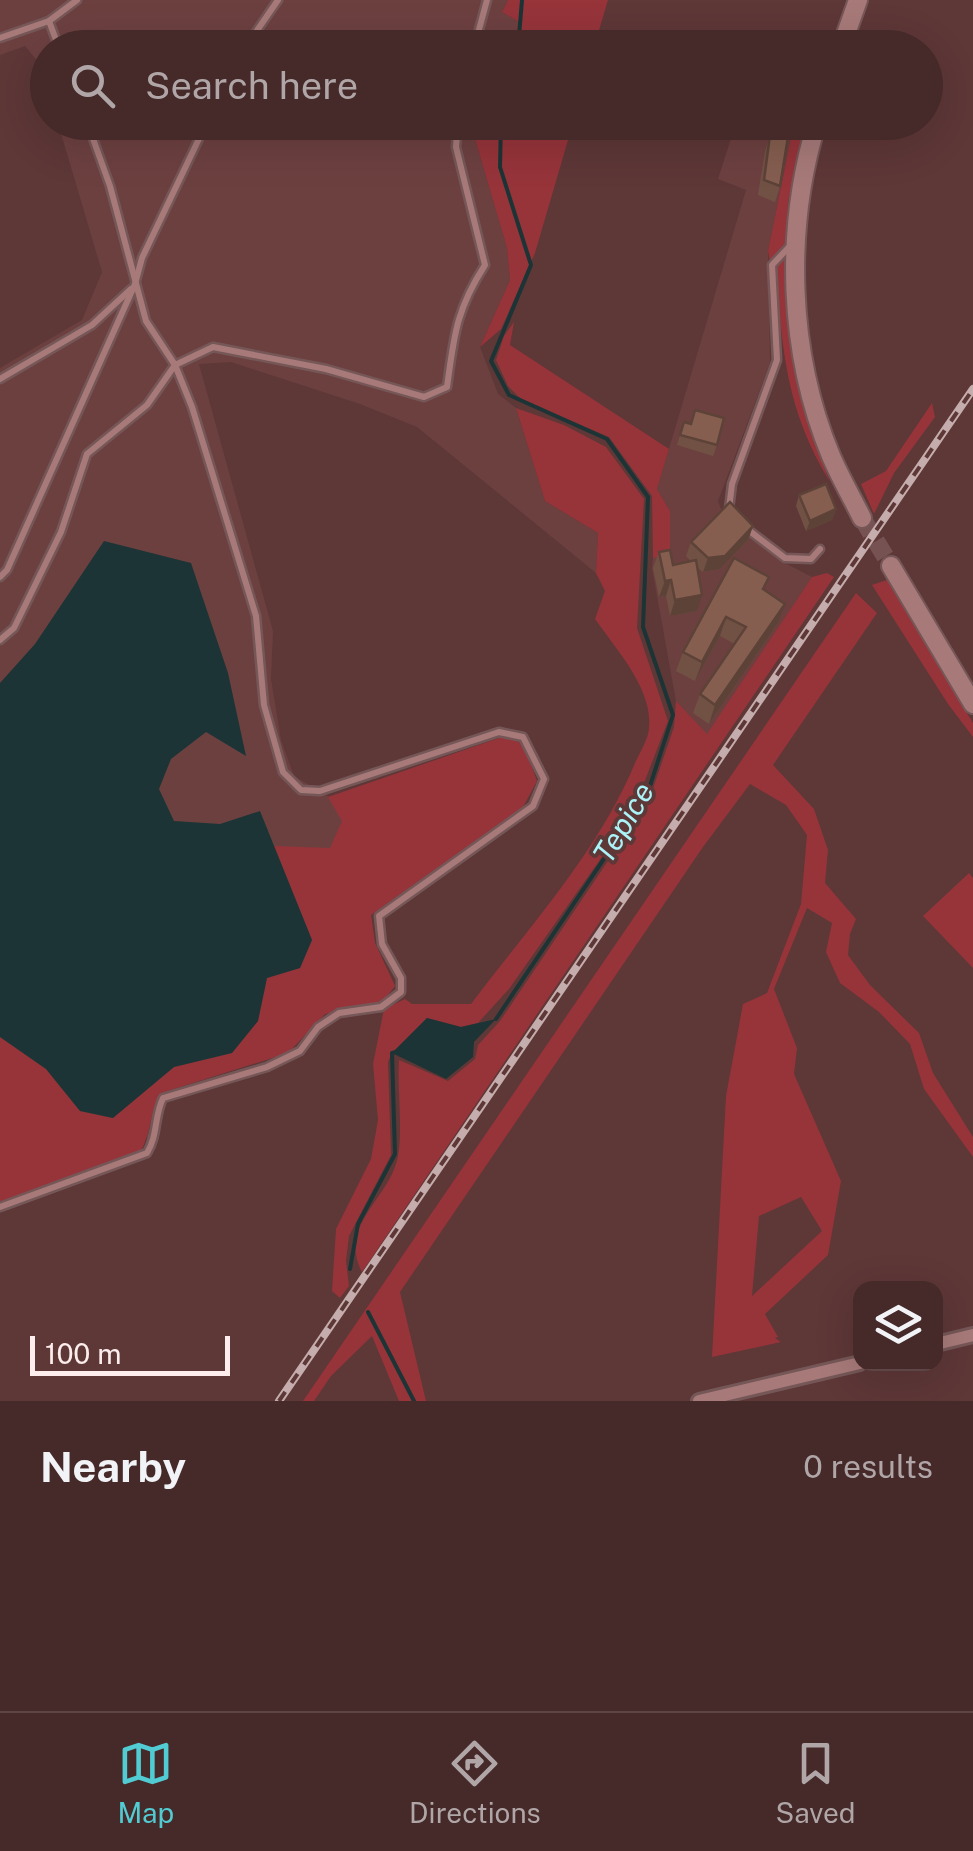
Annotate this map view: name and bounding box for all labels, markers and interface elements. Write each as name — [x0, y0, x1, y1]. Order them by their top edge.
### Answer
search box — [30, 30, 943, 140]
icon: search — [65, 58, 120, 113]
text: Search here — [145, 63, 358, 108]
water label: Tepice — [585, 776, 661, 869]
map controls — [853, 1281, 943, 1371]
button: layers — [853, 1281, 943, 1371]
scale bar — [30, 1331, 230, 1376]
text: 100 m — [45, 1337, 122, 1370]
text: Nearby — [40, 1442, 186, 1491]
text: 0 results — [803, 1448, 933, 1485]
tab: Map — [117, 1736, 174, 1829]
tab: Directions — [409, 1736, 541, 1829]
tab: Saved — [775, 1736, 856, 1829]

